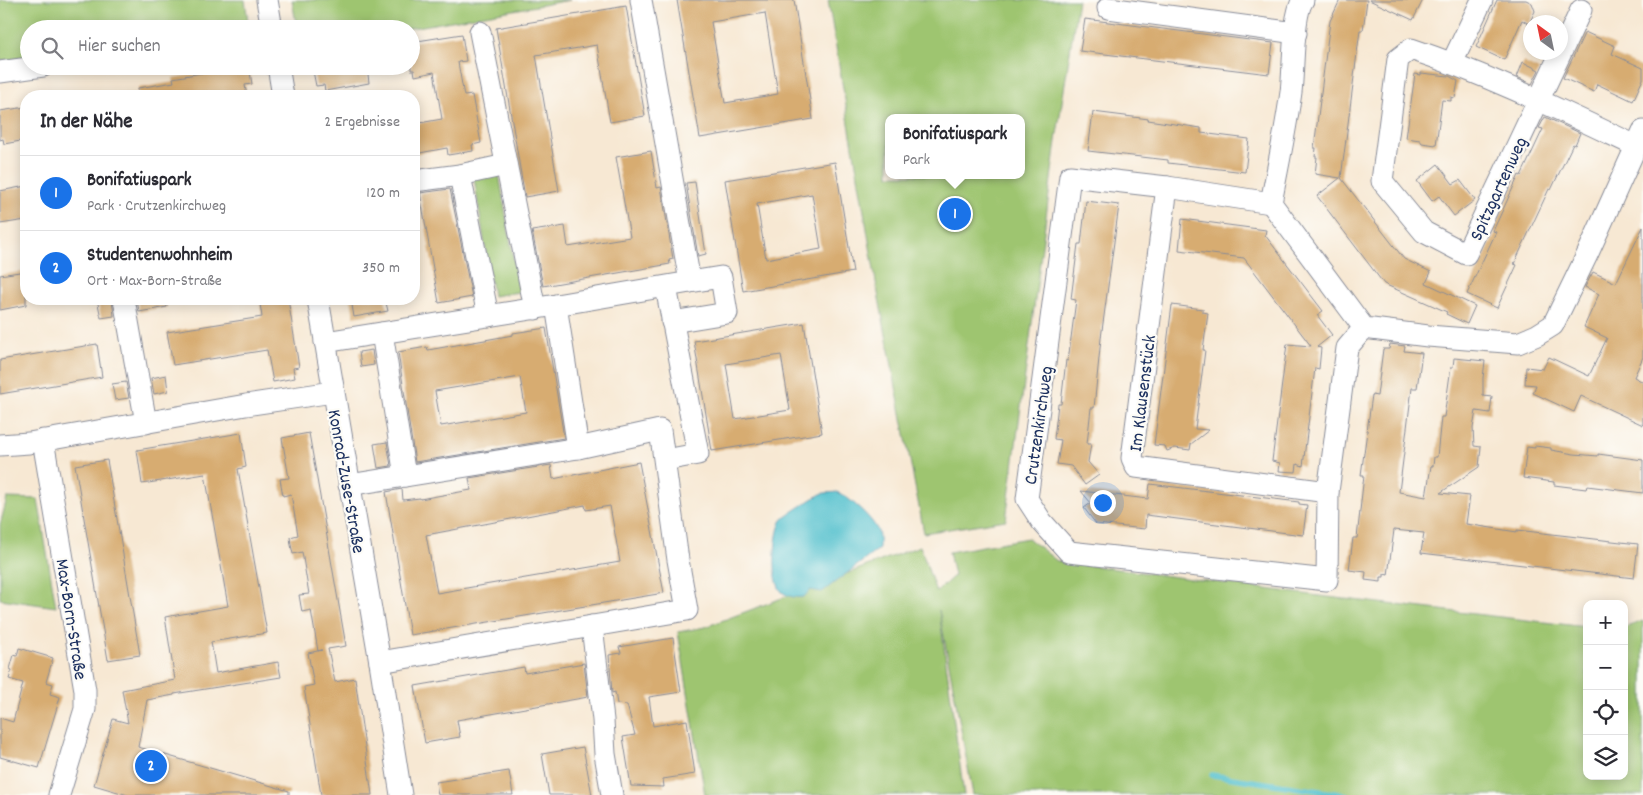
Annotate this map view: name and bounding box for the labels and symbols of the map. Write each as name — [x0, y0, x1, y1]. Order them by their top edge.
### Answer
north arrow — [1523, 15, 1568, 60]
street label: Spitzgartenweg — [1464, 133, 1536, 246]
pin: 1 — [939, 195, 971, 233]
street label: Im Klausenstück — [1124, 333, 1165, 453]
street label: Crutzenkirchweg — [1019, 364, 1062, 487]
street label: Konrad-Zuse-Straße — [319, 408, 370, 556]
your location — [1090, 490, 1116, 516]
street label: Max-Born-Straße — [47, 557, 92, 682]
pin: 2 — [135, 747, 167, 785]

